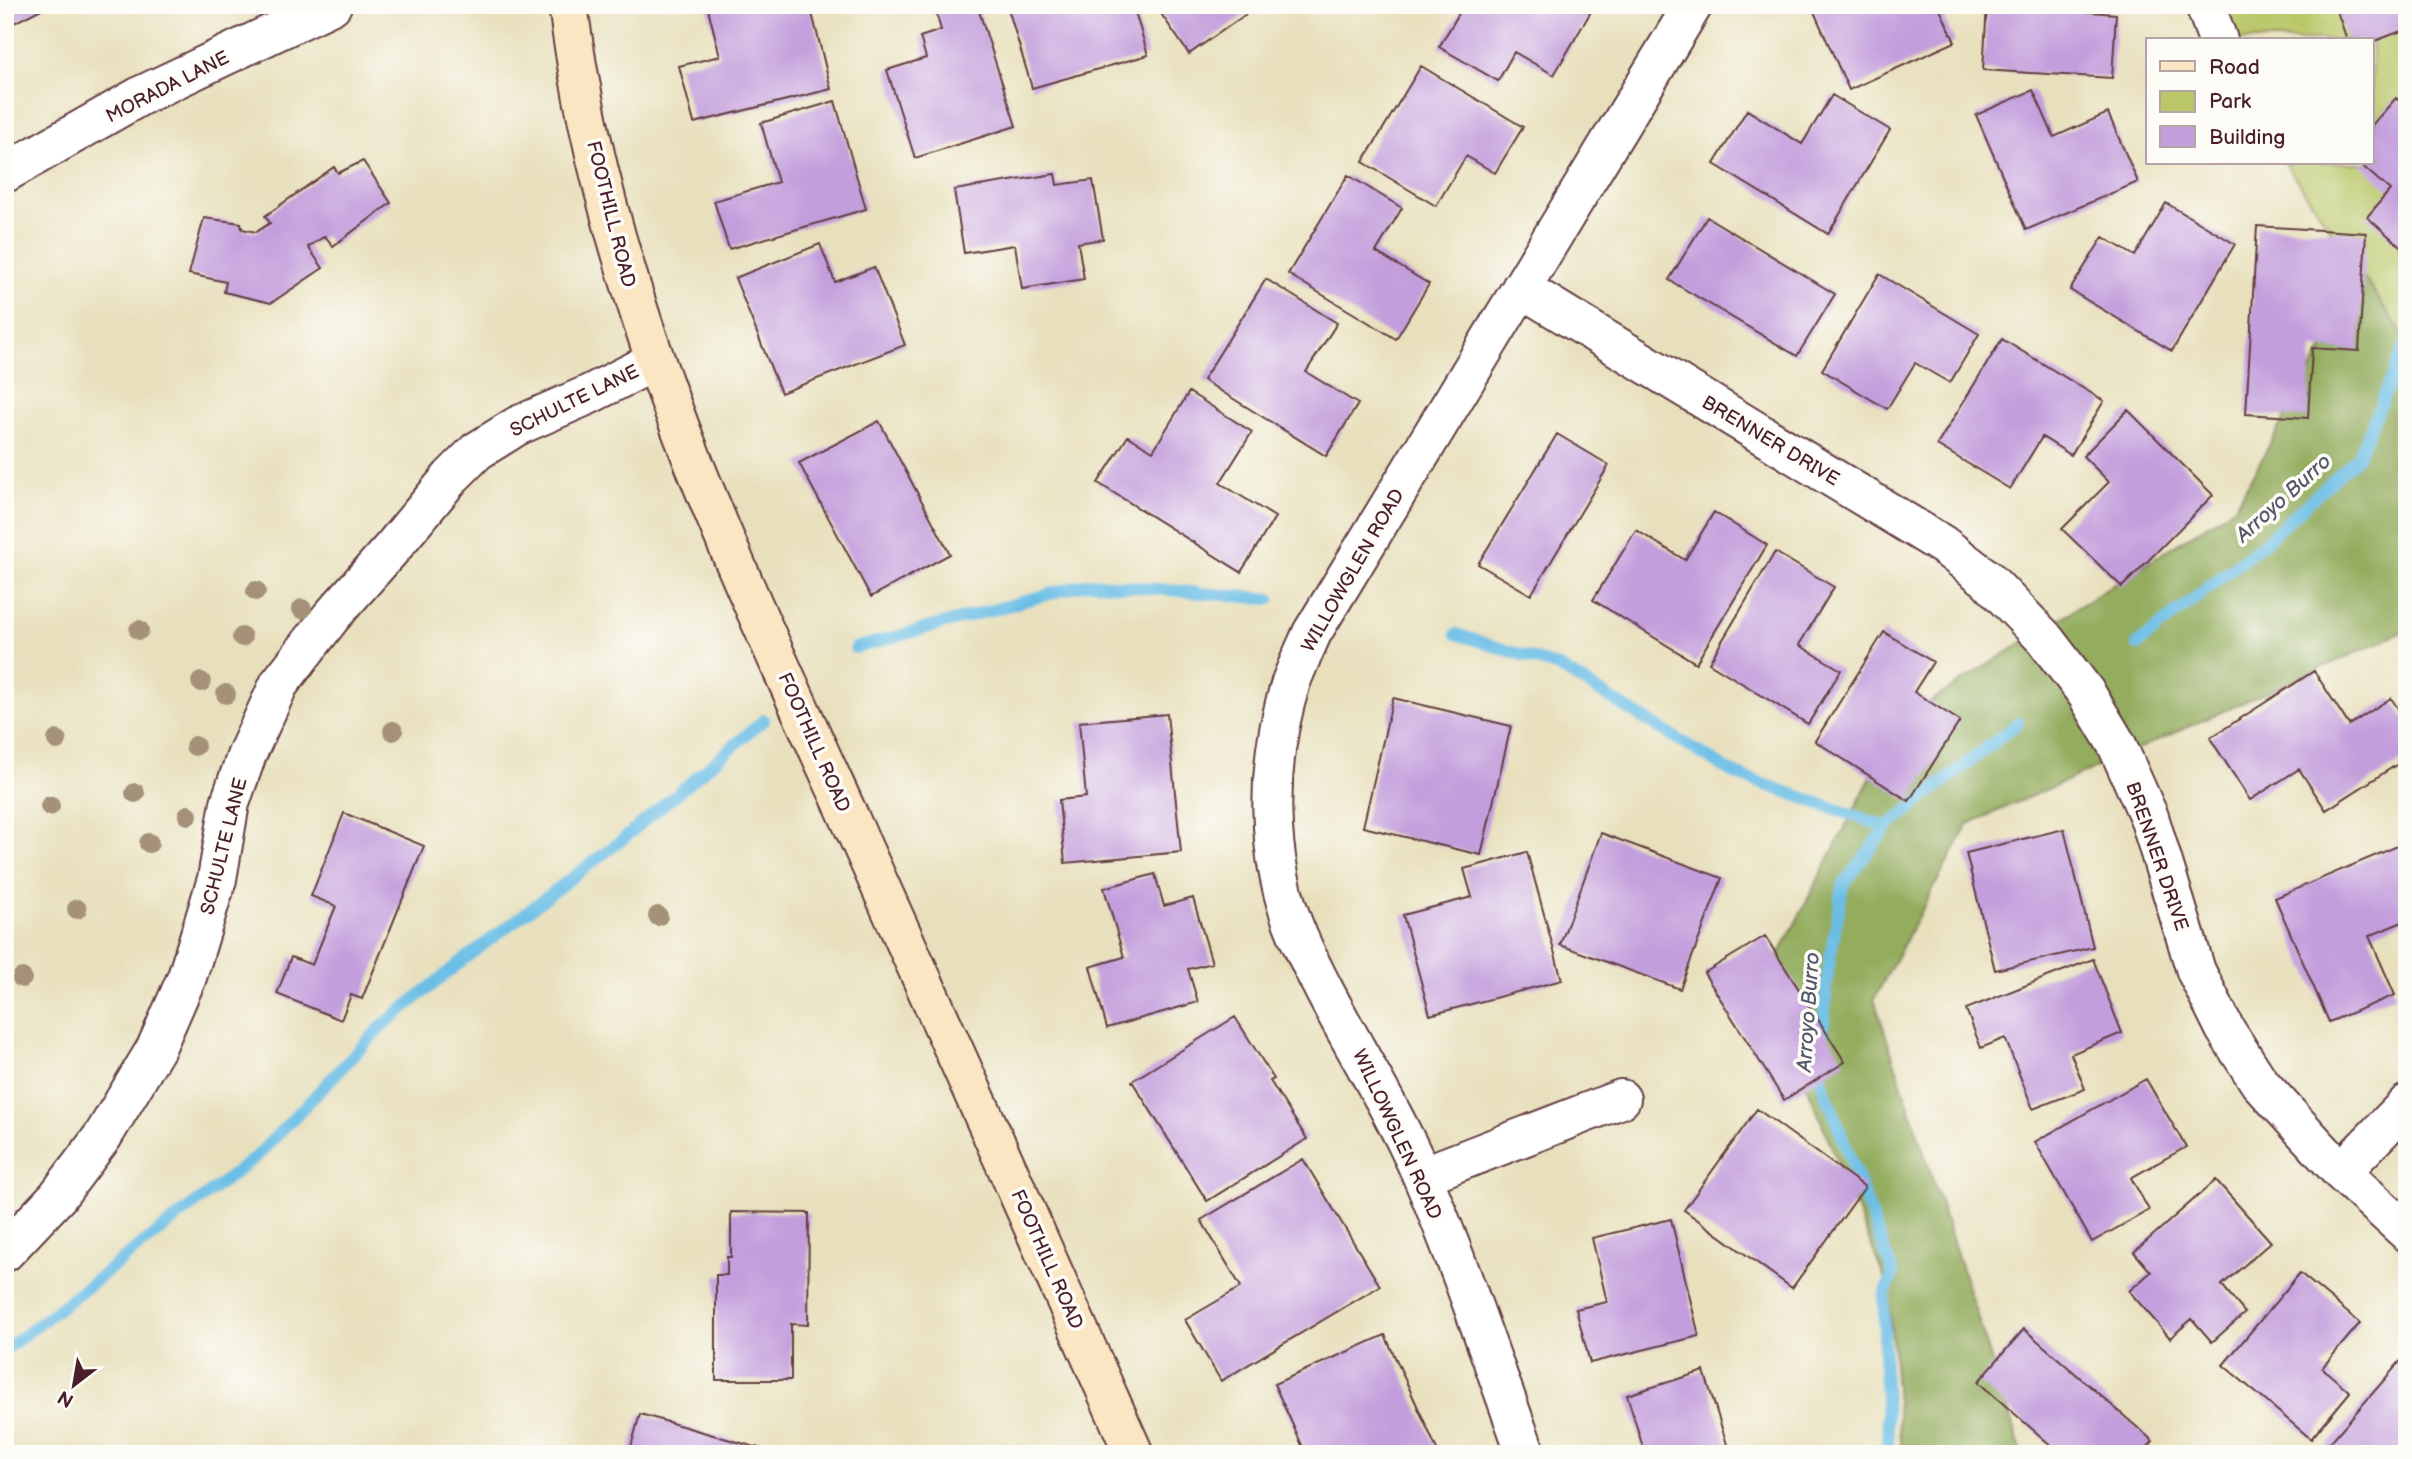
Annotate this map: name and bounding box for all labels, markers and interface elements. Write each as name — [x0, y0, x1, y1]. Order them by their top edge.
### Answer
legend — [2146, 38, 2374, 164]
street label: MORADA LANE — [102, 46, 233, 128]
text: Road — [2209, 55, 2260, 80]
text: Park — [2209, 89, 2252, 114]
text: Building — [2209, 125, 2285, 150]
street label: FOOTHILL ROAD — [581, 139, 640, 290]
street label: SCHULTE LANE — [506, 360, 643, 442]
street label: BRENNER DRIVE — [1697, 391, 1843, 491]
water label: Arroyo Burro — [2230, 449, 2336, 548]
street label: WILLOWGLEN ROAD — [1297, 485, 1410, 657]
street label: FOOTHILL ROAD — [773, 669, 855, 816]
street label: SCHULTE LANE — [196, 775, 253, 917]
street label: BRENNER DRIVE — [2120, 779, 2193, 934]
water label: Arroyo Burro — [1792, 951, 1825, 1074]
street label: WILLOWGLEN ROAD — [1347, 1046, 1446, 1223]
street label: FOOTHILL ROAD — [1006, 1186, 1088, 1333]
north arrow — [38, 1350, 108, 1420]
text: N — [54, 1385, 78, 1412]

